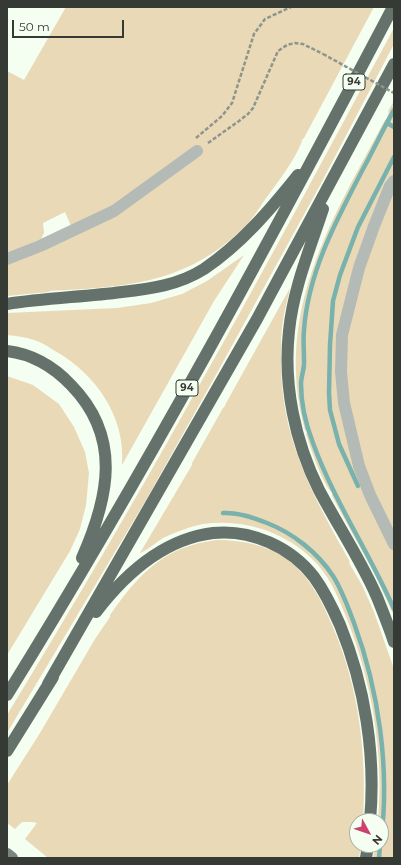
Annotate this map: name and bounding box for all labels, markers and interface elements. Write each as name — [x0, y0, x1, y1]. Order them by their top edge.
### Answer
scale bar — [14, 12, 126, 38]
text: 50 m — [19, 19, 50, 34]
road number: 94 — [343, 74, 365, 90]
road number: 94 — [176, 380, 198, 396]
north arrow — [349, 813, 389, 853]
text: N — [369, 832, 386, 848]

